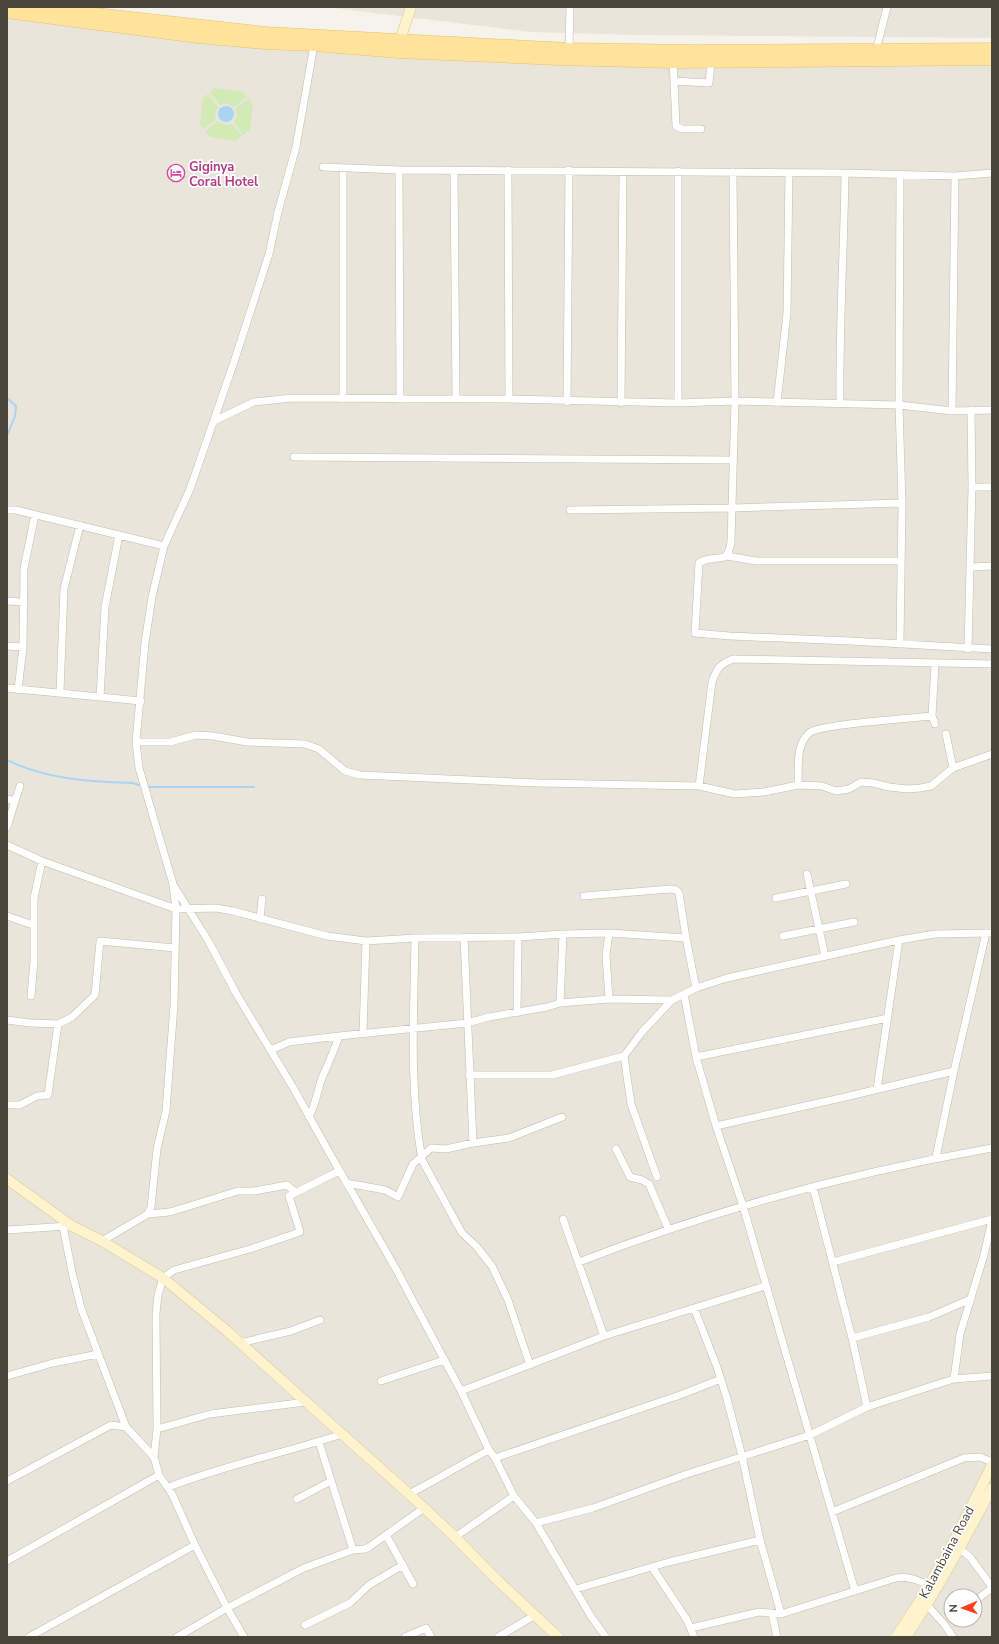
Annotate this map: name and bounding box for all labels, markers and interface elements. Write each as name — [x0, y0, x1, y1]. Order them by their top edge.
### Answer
place label: Giginya Coral Hotel — [189, 158, 259, 191]
hotel icon: Giginya Coral Hotel — [166, 163, 186, 183]
street label: Kalambaina Road — [915, 1503, 979, 1602]
north arrow — [943, 1588, 983, 1628]
text: N — [946, 1604, 961, 1613]

